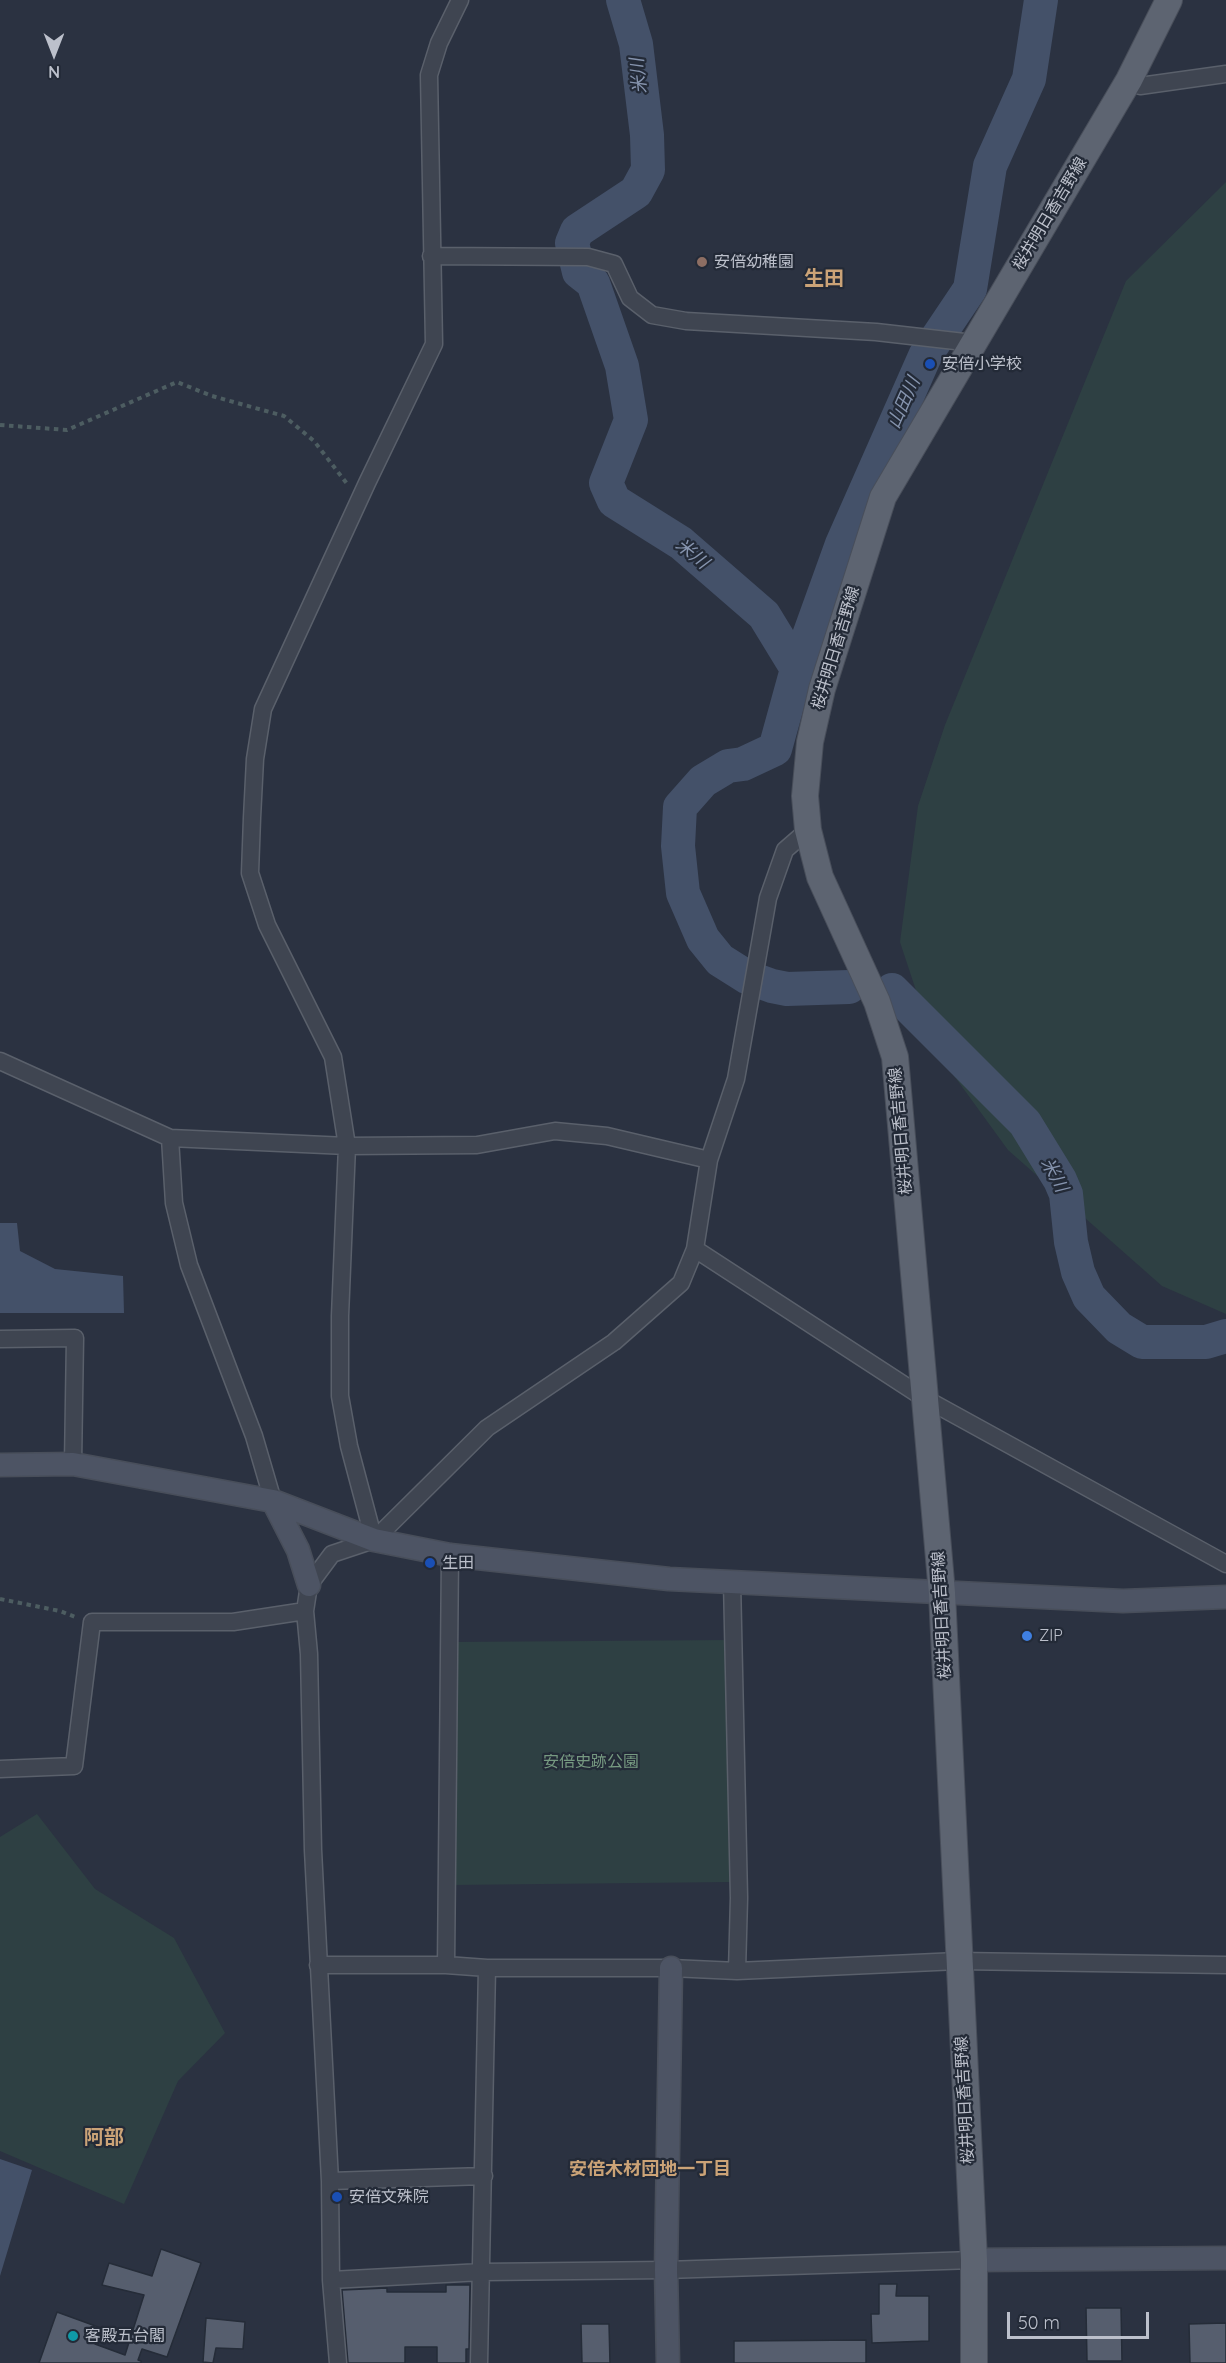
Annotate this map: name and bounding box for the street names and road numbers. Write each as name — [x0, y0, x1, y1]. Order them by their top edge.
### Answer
street label: 桜井明日香吉野線 — [1009, 154, 1091, 274]
street label: 桜井明日香吉野線 — [808, 584, 864, 712]
street label: 桜井明日香吉野線 — [886, 1066, 916, 1196]
street label: 桜井明日香吉野線 — [929, 1551, 955, 1679]
street label: 桜井明日香吉野線 — [952, 2036, 978, 2164]

